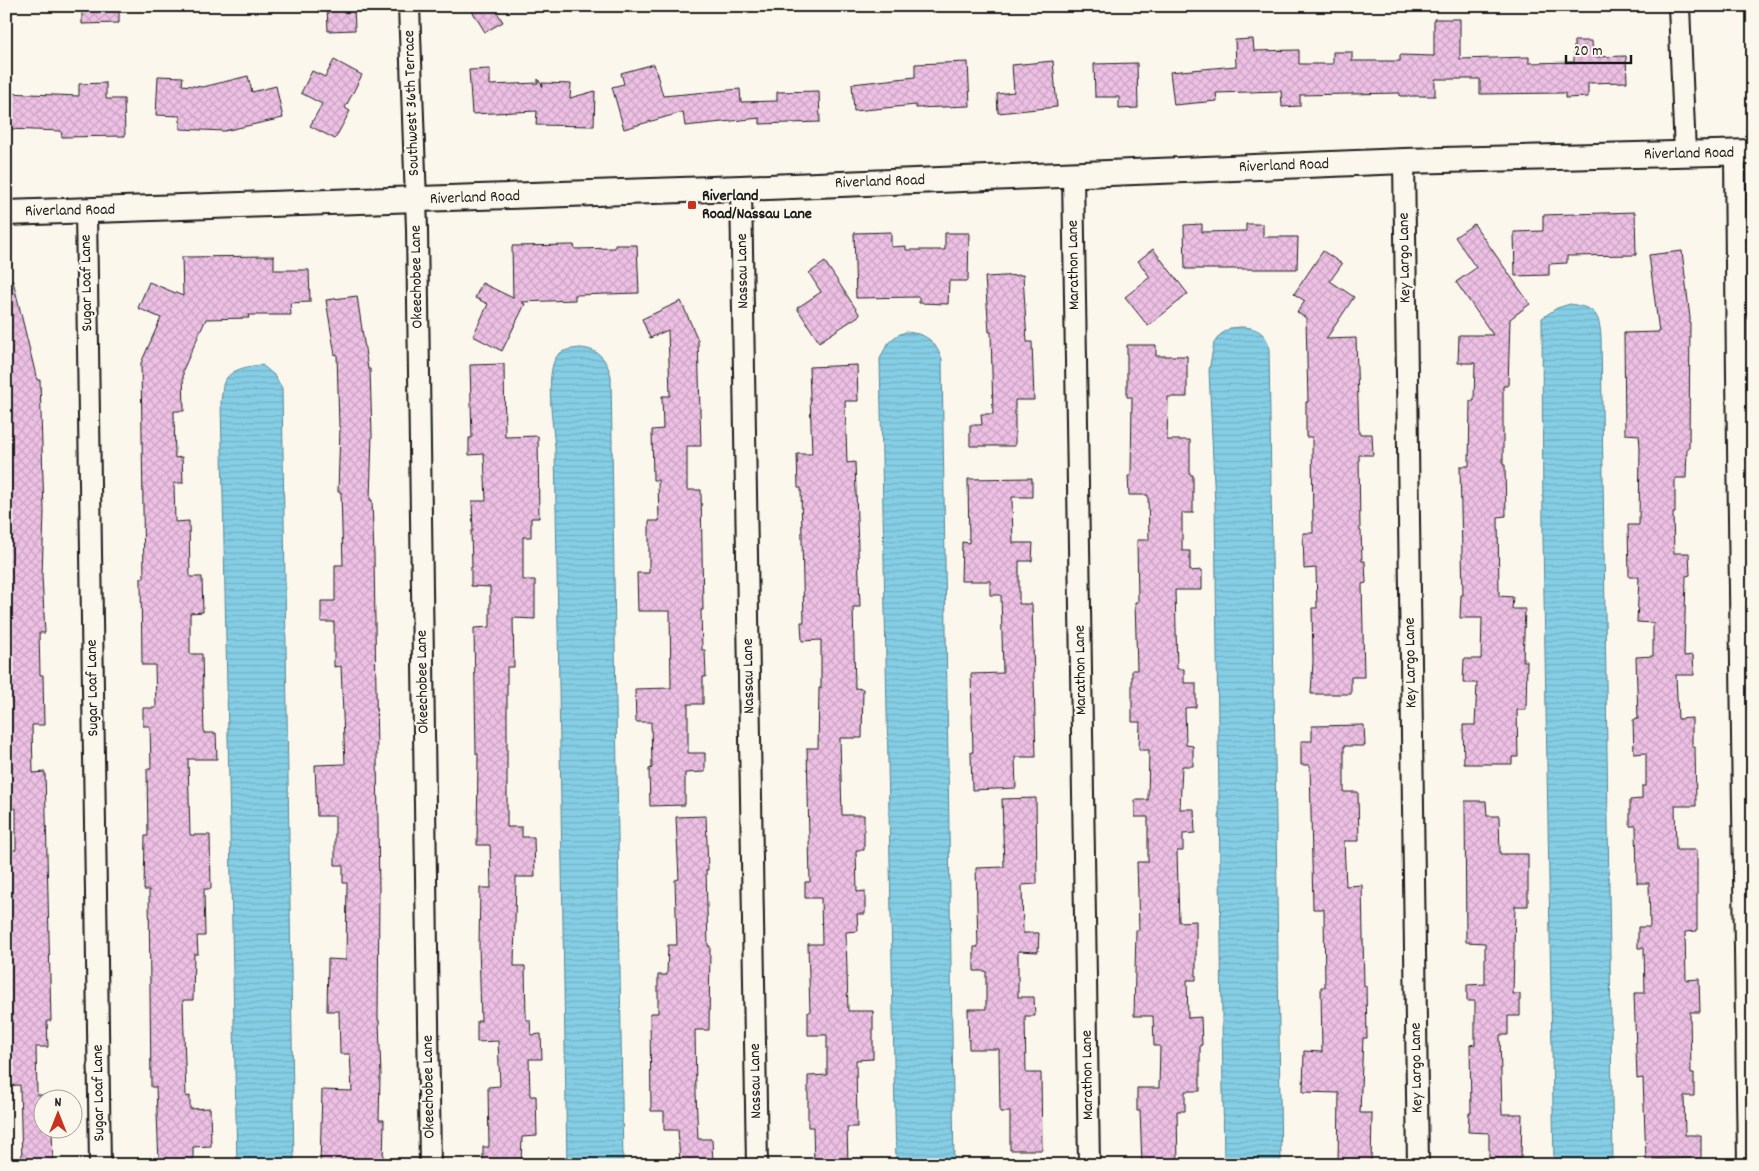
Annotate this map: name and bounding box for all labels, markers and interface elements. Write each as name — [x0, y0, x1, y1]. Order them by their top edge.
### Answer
street label: Southwest 36th Terrace — [398, 30, 426, 176]
scale bar — [1566, 32, 1632, 64]
text: 20 m — [1574, 41, 1602, 63]
street label: Riverland Road — [1644, 142, 1734, 166]
street label: Riverland Road — [1239, 153, 1329, 179]
street label: Riverland Road — [835, 169, 925, 195]
street label: Riverland Road — [430, 185, 520, 211]
place label: Riverland Road/Nassau Lane — [702, 185, 812, 226]
street label: Riverland Road — [25, 199, 115, 223]
marker: Riverland Road/Nassau Lane — [686, 199, 698, 211]
street label: Key Largo Lane — [1393, 212, 1417, 304]
street label: Marathon Lane — [1062, 220, 1086, 310]
street label: Okeechobee Lane — [405, 225, 429, 329]
street label: Nassau Lane — [731, 233, 755, 309]
street label: Sugar Loaf Lane — [75, 234, 99, 332]
street label: Key Largo Lane — [1399, 617, 1423, 709]
street label: Marathon Lane — [1069, 625, 1093, 715]
street label: Okeechobee Lane — [411, 630, 435, 734]
street label: Nassau Lane — [737, 638, 761, 714]
street label: Sugar Loaf Lane — [81, 639, 105, 737]
street label: Key Largo Lane — [1405, 1022, 1429, 1114]
street label: Marathon Lane — [1076, 1030, 1100, 1120]
street label: Okeechobee Lane — [417, 1035, 441, 1139]
street label: Nassau Lane — [744, 1043, 768, 1119]
street label: Sugar Loaf Lane — [87, 1044, 111, 1142]
north arrow — [32, 1088, 82, 1138]
text: N — [55, 1093, 62, 1113]

